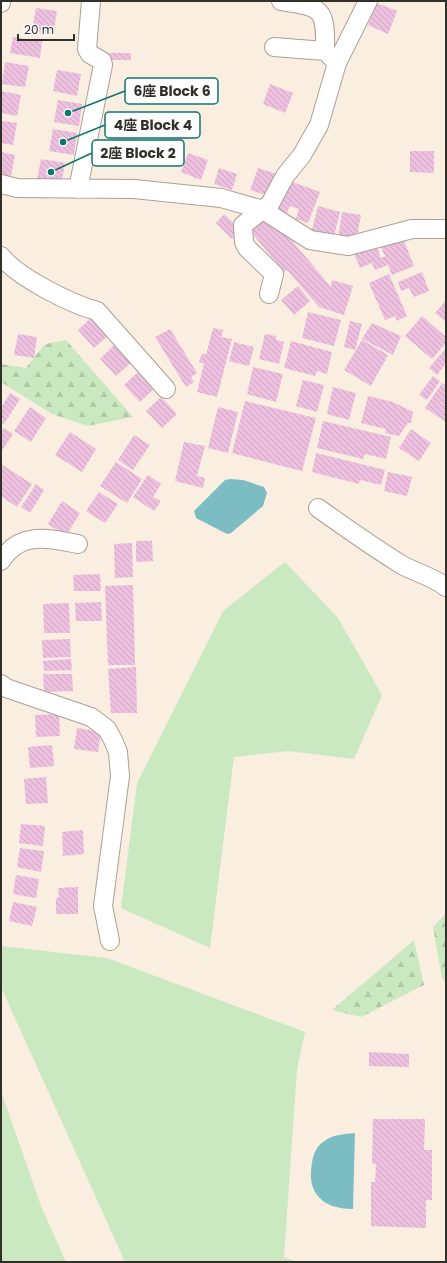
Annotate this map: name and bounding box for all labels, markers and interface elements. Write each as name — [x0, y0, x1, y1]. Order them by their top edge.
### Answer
scale bar — [18, 16, 74, 42]
text: 20 m — [24, 21, 54, 38]
callout: 6座 Block 6 — [125, 78, 218, 104]
text: 6座 Block 6 — [133, 81, 211, 101]
callout: 4座 Block 4 — [105, 112, 200, 138]
text: 4座 Block 4 — [114, 115, 192, 135]
callout: 2座 Block 2 — [92, 140, 184, 166]
text: 2座 Block 2 — [100, 143, 176, 163]

